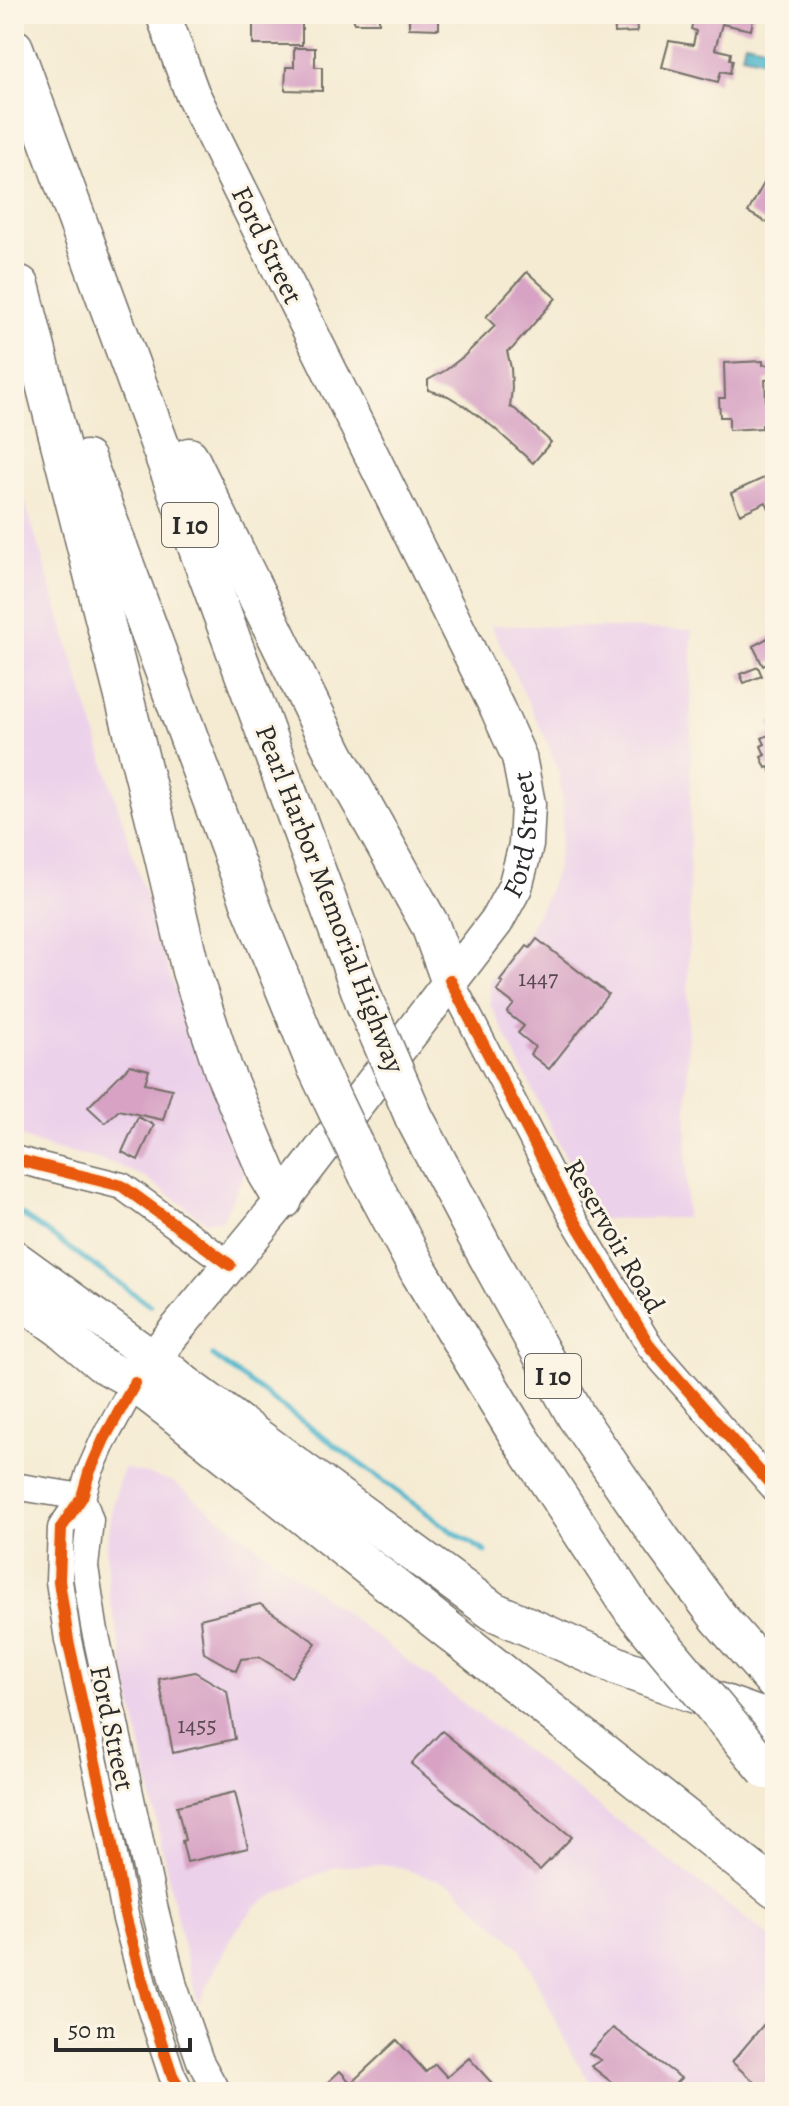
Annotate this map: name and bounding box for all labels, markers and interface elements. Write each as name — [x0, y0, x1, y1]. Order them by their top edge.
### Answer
street label: Ford Street — [222, 180, 312, 310]
road number: I 10 — [162, 503, 218, 547]
street label: Pearl Harbor Memorial Highway — [246, 719, 414, 1079]
street label: Ford Street — [494, 768, 547, 905]
house number: 1447 — [518, 962, 559, 994]
street label: Reservoir Road — [554, 1152, 674, 1321]
road number: I 10 — [525, 1354, 581, 1398]
street label: Ford Street — [80, 1662, 144, 1794]
house number: 1455 — [177, 1709, 217, 1741]
scale bar — [56, 2002, 190, 2052]
text: 50 m — [68, 2014, 116, 2046]

